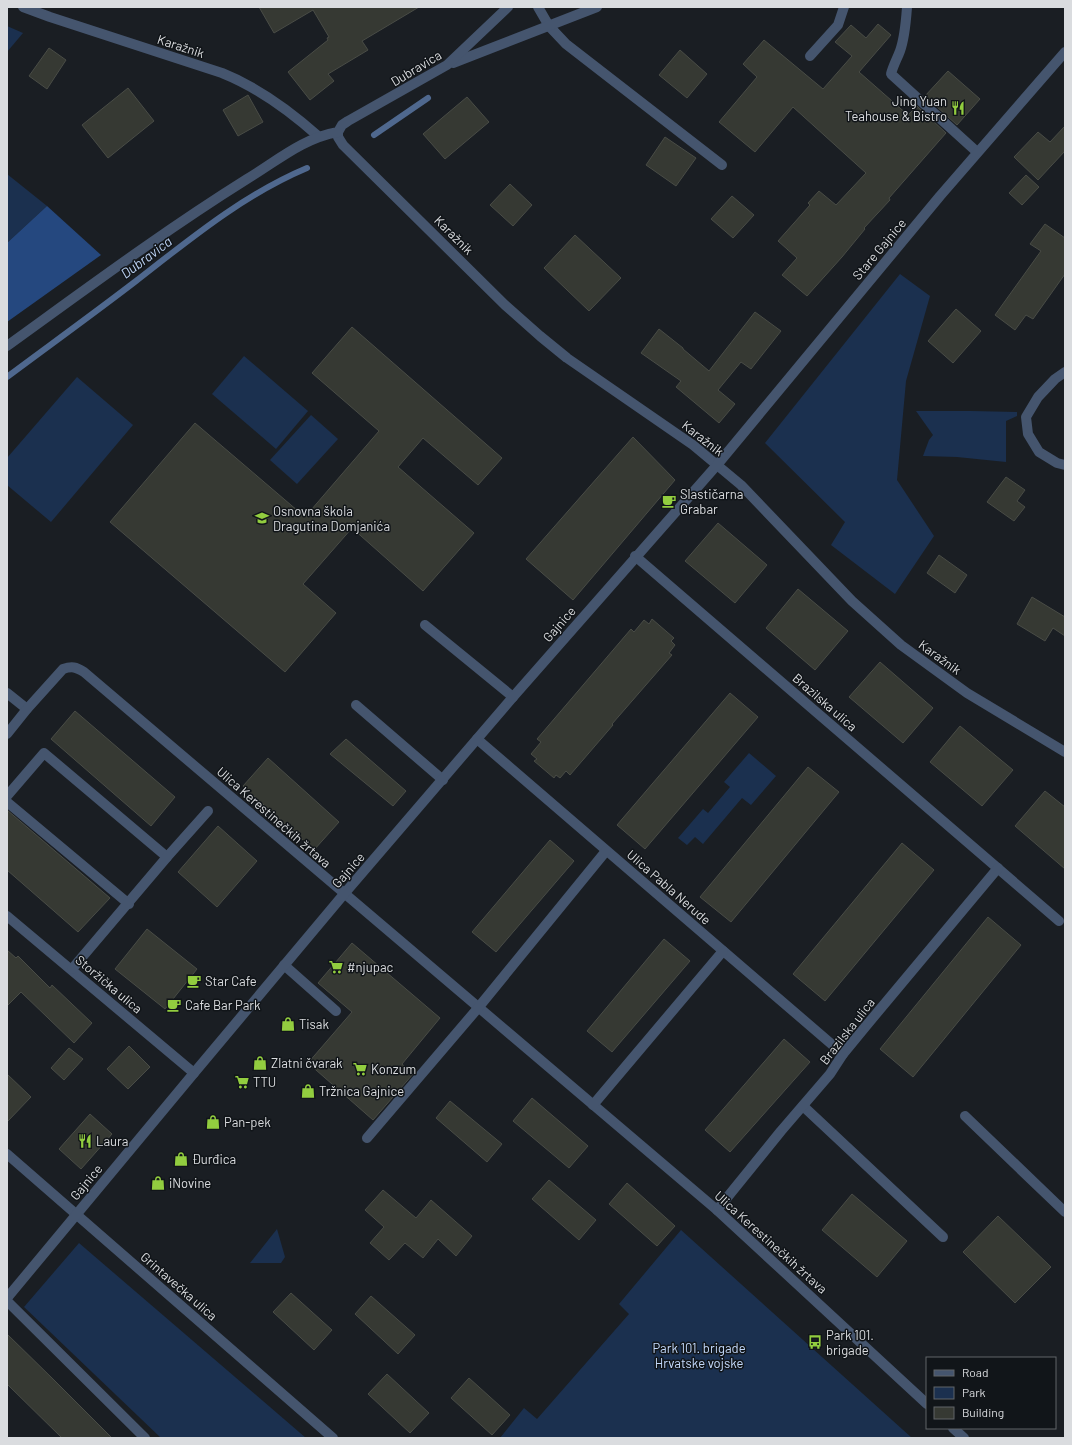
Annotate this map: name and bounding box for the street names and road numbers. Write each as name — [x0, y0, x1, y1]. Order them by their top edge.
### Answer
street label: Karažnik — [155, 31, 207, 61]
street label: Dubravica — [388, 47, 444, 89]
street label: Karažnik — [431, 212, 477, 258]
street label: Stare Gajnice — [849, 215, 909, 283]
street label: Karažnik — [679, 417, 727, 460]
street label: Gajnice — [539, 603, 579, 645]
street label: Karažnik — [916, 636, 965, 678]
street label: Brazilska ulica — [789, 670, 861, 734]
street label: Ulica Kerestinečkih žrtava — [214, 763, 334, 871]
street label: Ulica Pabla Nerude — [624, 846, 714, 928]
street label: Gajnice — [328, 849, 368, 891]
street label: Storžička ulica — [72, 951, 146, 1017]
street label: Brazilska ulica — [816, 994, 878, 1068]
street label: Gajnice — [66, 1161, 106, 1203]
street label: Ulica Kerestinečkih žrtava — [711, 1187, 831, 1297]
street label: Grintavečka ulica — [137, 1248, 221, 1324]

